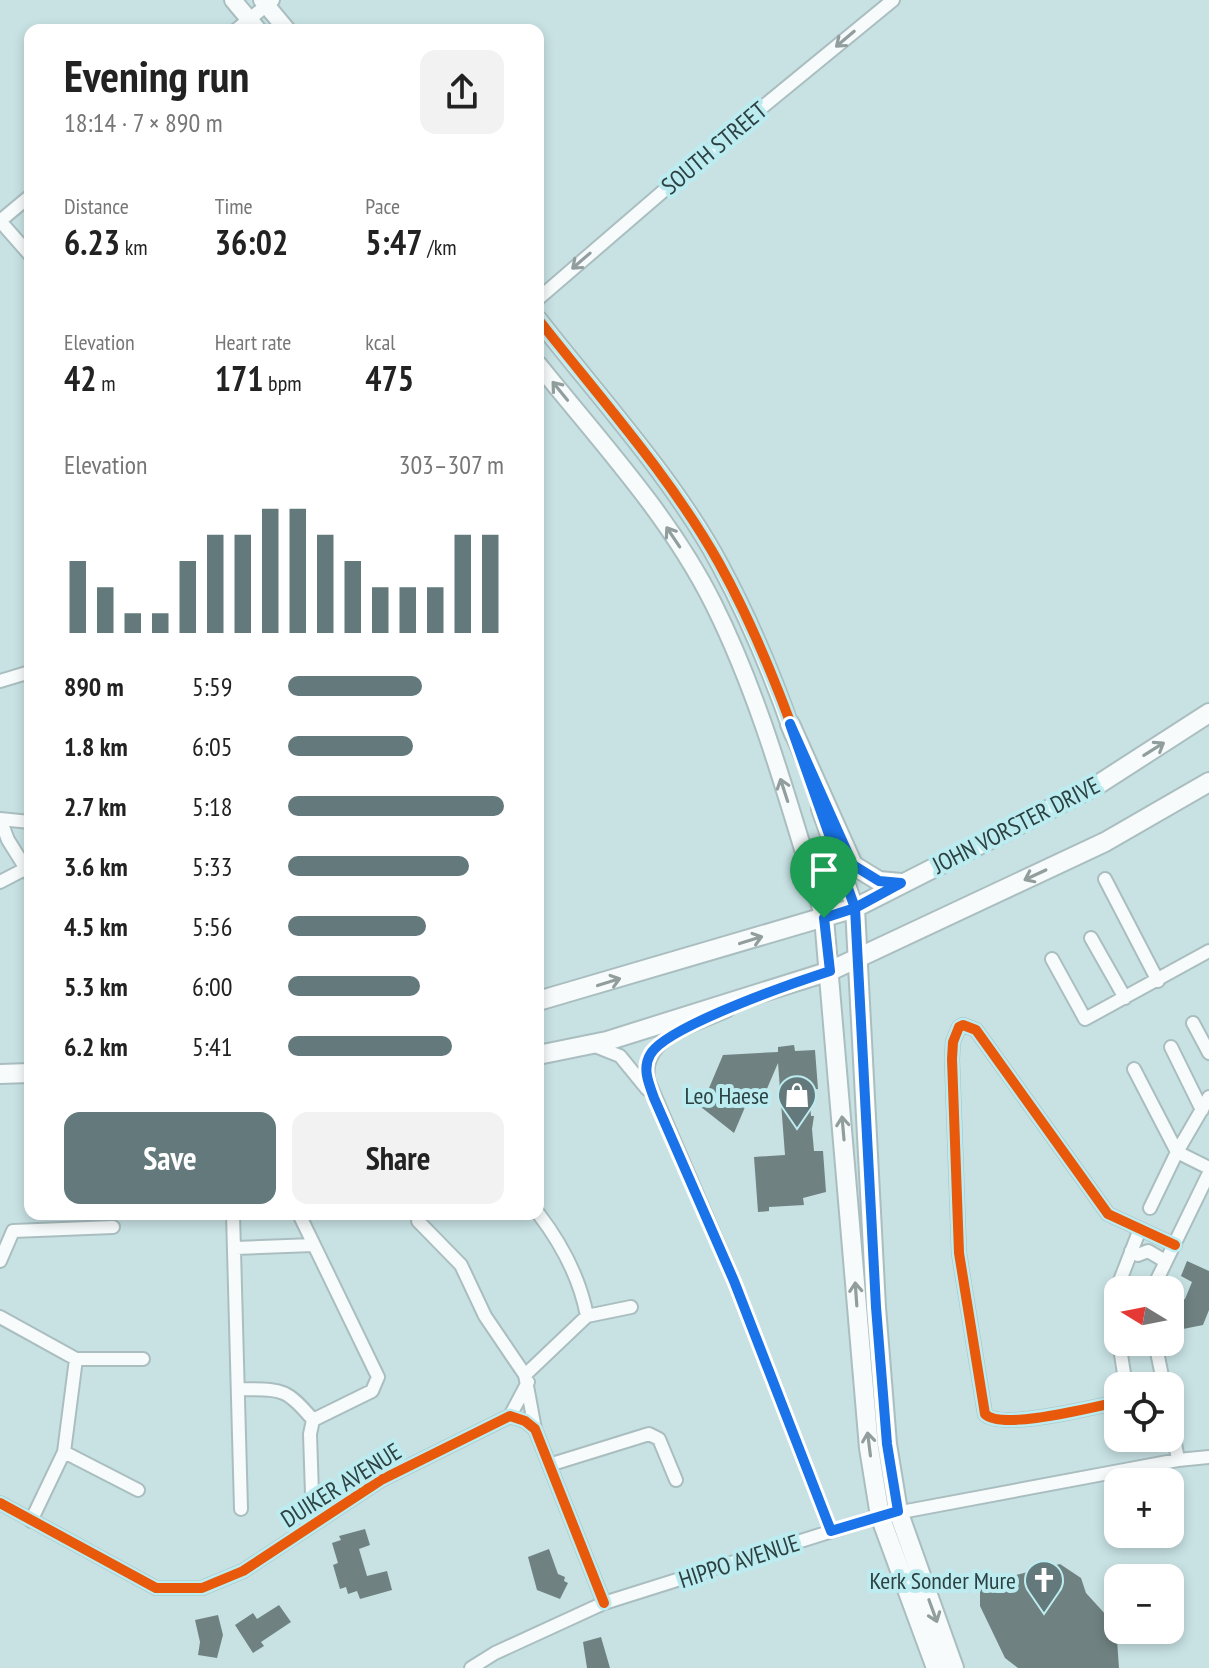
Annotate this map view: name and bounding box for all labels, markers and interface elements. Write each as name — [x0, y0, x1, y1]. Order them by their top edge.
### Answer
one-way arrow — [836, 30, 856, 48]
text: Evening run — [64, 47, 249, 104]
button: share — [420, 50, 504, 134]
street label: SOUTH STREET — [655, 95, 773, 201]
text: 18:14 · 7 × 890 m — [64, 106, 223, 139]
text: Distance — [64, 192, 129, 220]
text: Time — [215, 192, 253, 220]
text: Pace — [365, 192, 400, 220]
text: 6.23 — [64, 220, 120, 264]
text: 36:02 — [215, 220, 288, 264]
text: 5:47 — [365, 220, 423, 264]
text: km — [120, 233, 148, 261]
text: /km — [423, 233, 457, 261]
one-way arrow — [572, 252, 592, 270]
text: Elevation — [64, 328, 135, 356]
text: Heart rate — [215, 328, 291, 356]
text: kcal — [365, 328, 395, 356]
text: 42 — [64, 356, 97, 400]
text: 171 — [215, 356, 263, 400]
text: 475 — [365, 356, 414, 400]
text: m — [97, 369, 116, 397]
text: bpm — [263, 369, 302, 397]
one-way arrow — [551, 381, 569, 402]
text: Elevation — [64, 448, 147, 481]
text: 303–307 m — [399, 448, 504, 481]
one-way arrow — [665, 526, 681, 549]
text: 890 m — [64, 670, 124, 703]
text: 5:59 — [192, 670, 232, 703]
text: 1.8 km — [64, 730, 128, 763]
text: 6:05 — [192, 730, 232, 763]
one-way arrow — [1142, 741, 1165, 757]
street label: JOHN VORSTER DRIVE — [926, 770, 1105, 881]
one-way arrow — [776, 778, 791, 803]
text: 2.7 km — [64, 790, 127, 823]
text: 5:18 — [192, 790, 232, 823]
pin — [790, 836, 858, 918]
icon: arrive — [802, 848, 846, 892]
text: 3.6 km — [64, 850, 128, 883]
text: 5:33 — [192, 850, 232, 883]
one-way arrow — [1023, 868, 1047, 883]
text: 4.5 km — [64, 910, 128, 943]
text: 5:56 — [192, 910, 232, 943]
one-way arrow — [738, 932, 764, 947]
text: 5.3 km — [64, 970, 128, 1003]
text: 6:00 — [192, 970, 232, 1003]
one-way arrow — [595, 974, 621, 989]
text: 6.2 km — [64, 1030, 128, 1063]
text: 5:41 — [192, 1030, 232, 1063]
shop icon: Leo Haese — [776, 1074, 818, 1129]
place label: Leo Haese — [685, 1080, 769, 1111]
button: Save — [64, 1112, 276, 1204]
button: Share — [292, 1112, 504, 1204]
one-way arrow — [835, 1116, 850, 1142]
north arrow — [1104, 1276, 1184, 1356]
map controls — [1104, 1276, 1184, 1644]
one-way arrow — [848, 1281, 863, 1308]
button: locate — [1104, 1372, 1184, 1452]
one-way arrow — [861, 1431, 876, 1458]
street label: DUIKER AVENUE — [275, 1436, 407, 1534]
button: + — [1104, 1468, 1184, 1548]
street label: HIPPO AVENUE — [675, 1527, 803, 1595]
church icon: Kerk Sonder Mure — [1023, 1559, 1065, 1614]
button: − — [1104, 1564, 1184, 1644]
place label: Kerk Sonder Mure — [869, 1565, 1016, 1596]
one-way arrow — [927, 1598, 941, 1623]

